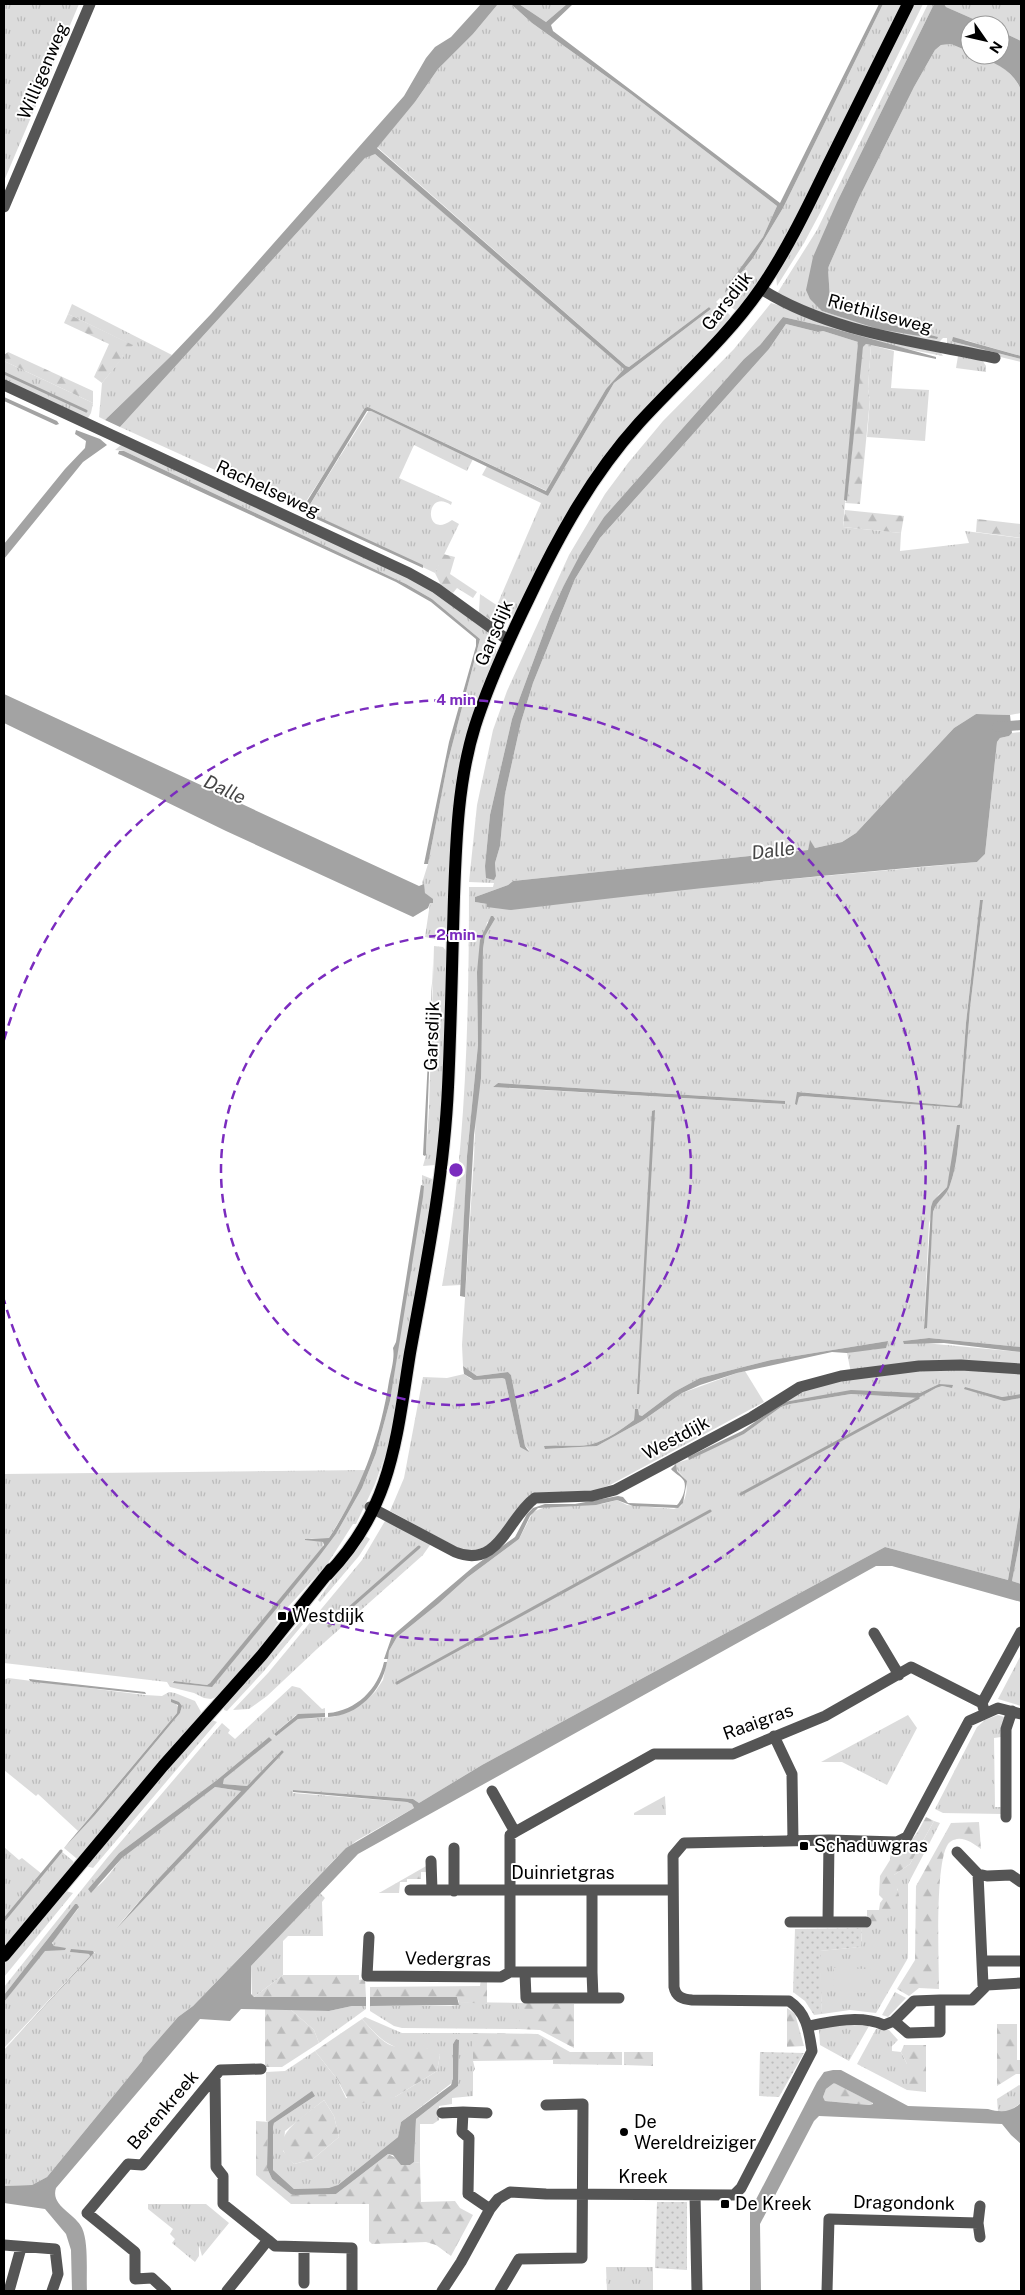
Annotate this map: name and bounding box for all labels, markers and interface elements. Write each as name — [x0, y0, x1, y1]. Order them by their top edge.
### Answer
north arrow — [960, 15, 1010, 65]
street label: Willigenweg — [13, 19, 72, 122]
text: N — [986, 38, 1005, 56]
street label: Garsdijk — [697, 267, 756, 335]
street label: Riethilseweg — [825, 289, 935, 338]
street label: Rachelseweg — [213, 455, 323, 522]
street label: Garsdijk — [470, 597, 517, 669]
text: 4 min — [436, 691, 476, 708]
water label: Dalle — [201, 770, 249, 808]
water label: Dalle — [750, 836, 796, 864]
text: 2 min — [436, 926, 476, 943]
street label: Garsdijk — [420, 1001, 443, 1071]
centre of rings — [447, 1161, 465, 1179]
street label: Westdijk — [639, 1411, 713, 1464]
place label: Westdijk — [292, 1605, 364, 1626]
marker: Westdijk — [276, 1610, 288, 1622]
street label: Raaigras — [720, 1699, 796, 1744]
place label: Schaduwgras — [814, 1835, 928, 1856]
marker: Schaduwgras — [798, 1840, 810, 1852]
street label: Duinrietgras — [511, 1862, 615, 1883]
street label: Vedergras — [405, 1947, 491, 1970]
street label: Berenkreek — [123, 2066, 202, 2153]
place label: De Wereldreiziger — [634, 2111, 756, 2153]
marker: De Wereldreiziger — [618, 2126, 630, 2138]
street label: Kreek — [618, 2166, 668, 2187]
street label: Dragondonk — [853, 2191, 955, 2214]
place label: De Kreek — [735, 2193, 812, 2214]
marker: De Kreek — [719, 2198, 731, 2210]

